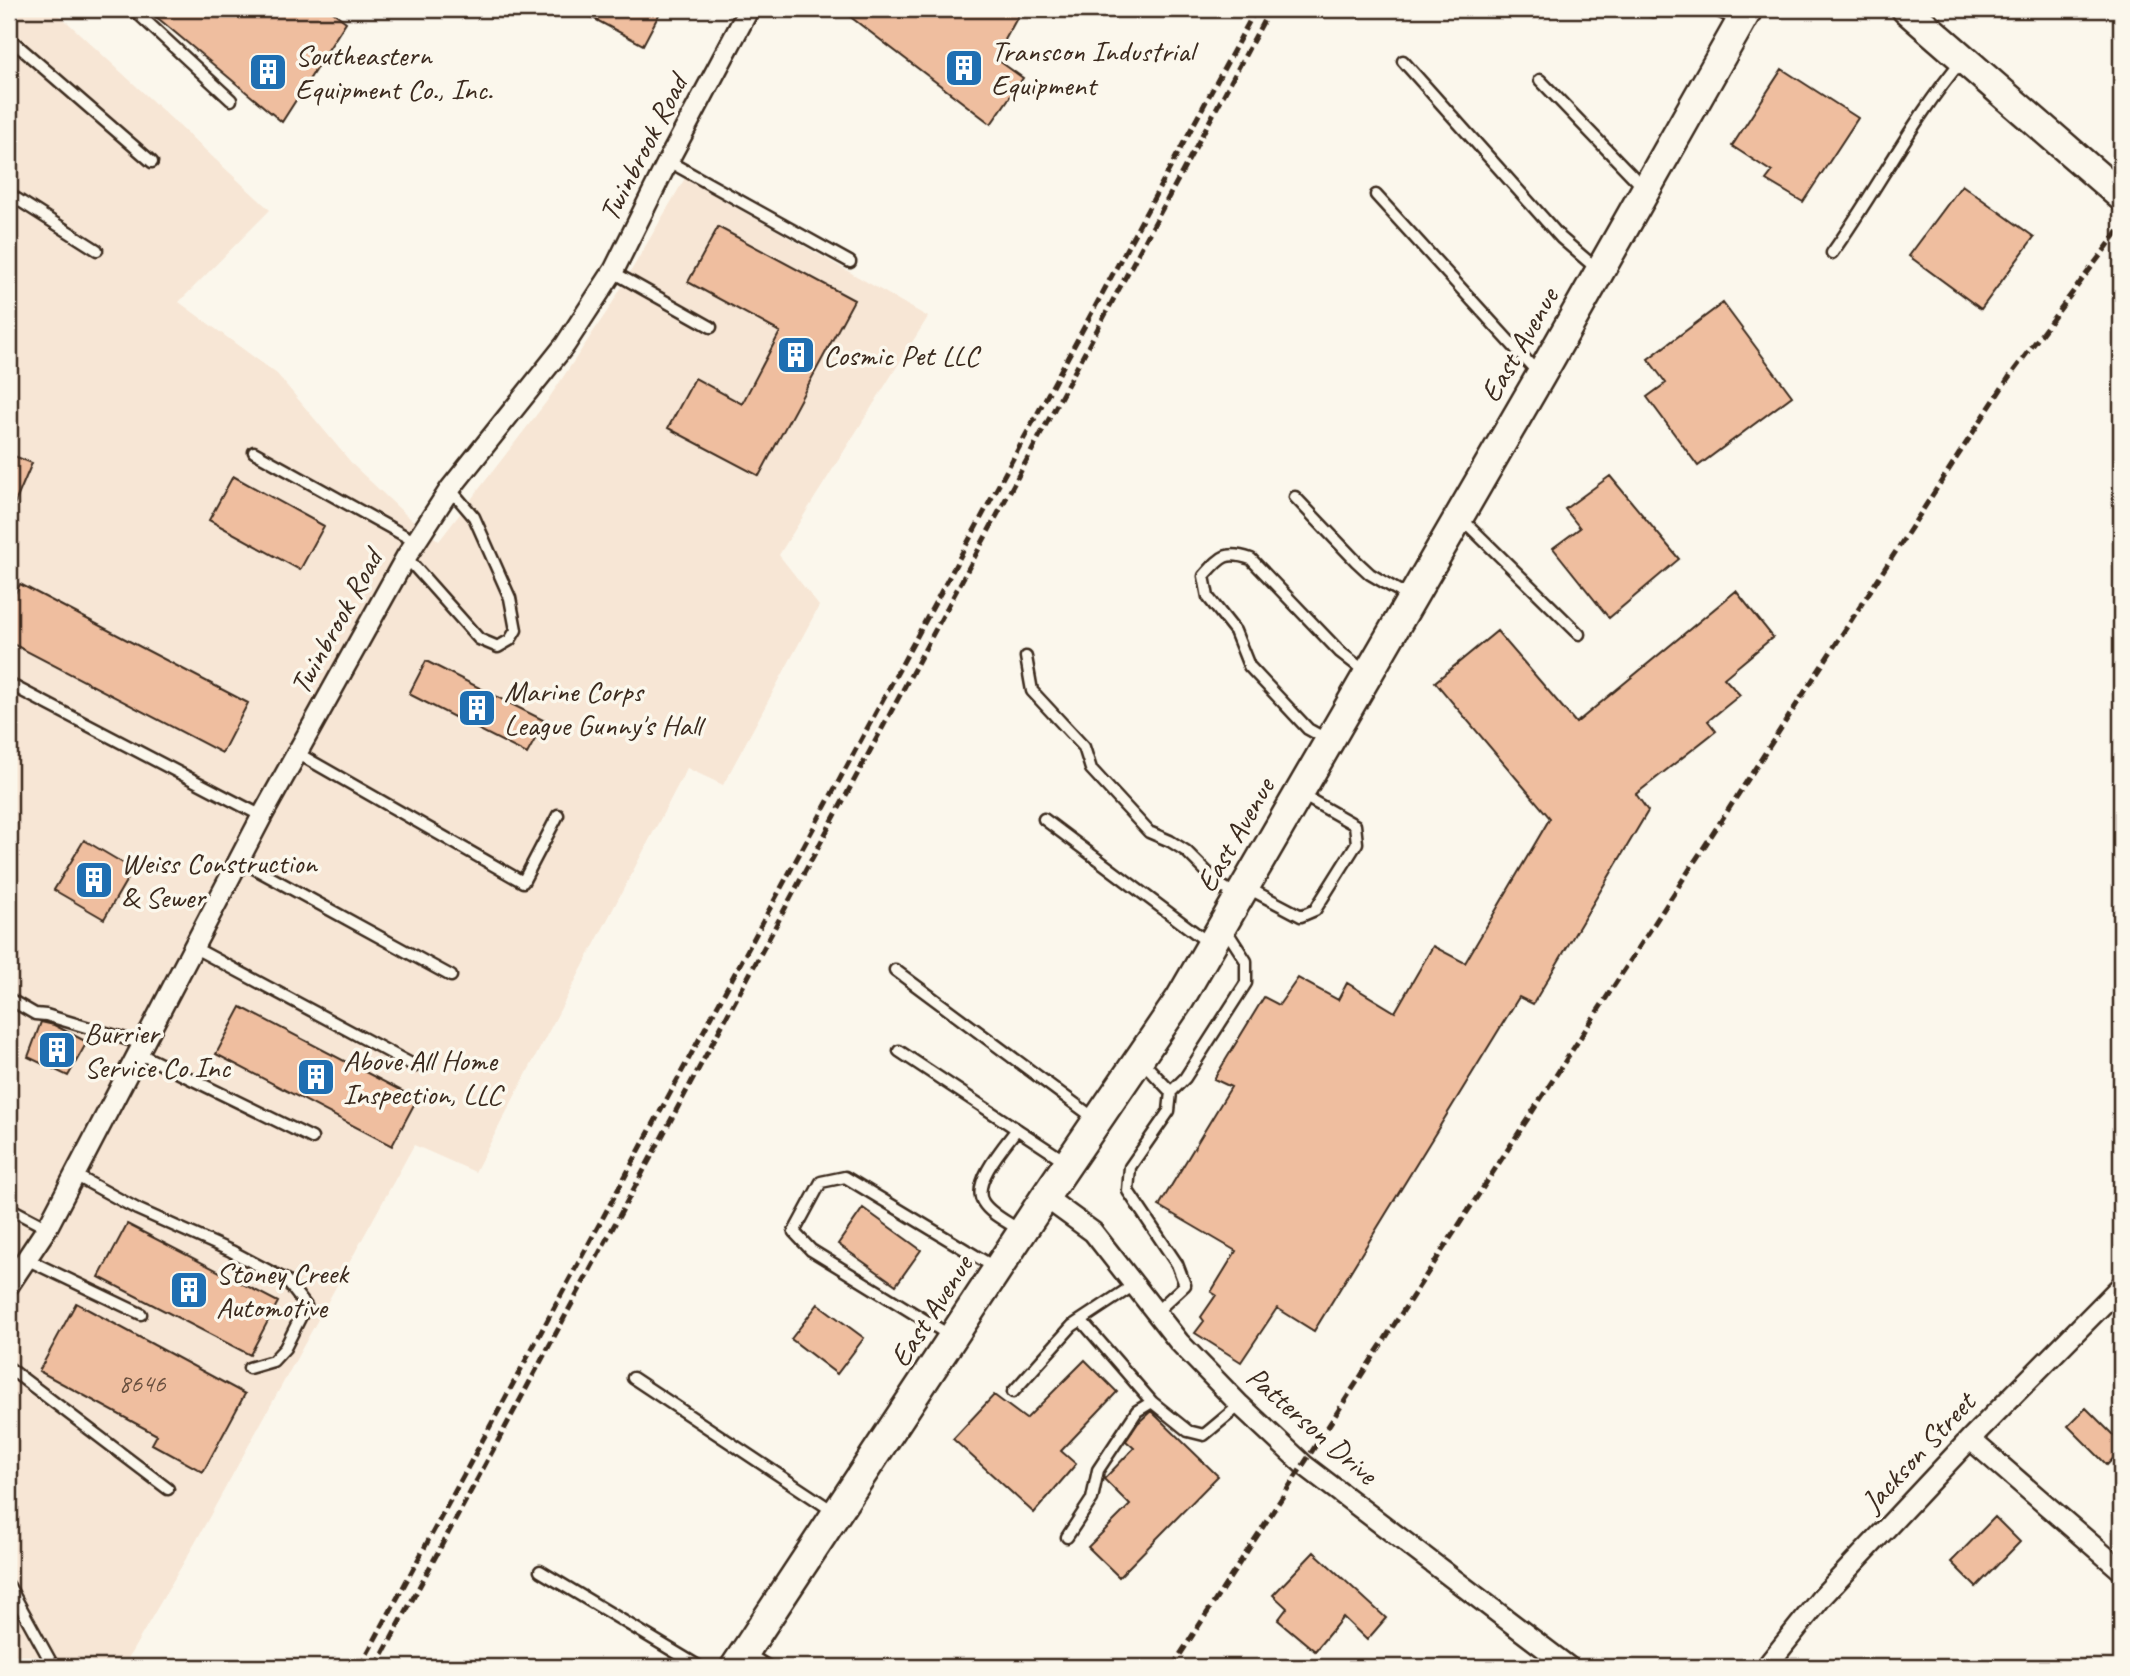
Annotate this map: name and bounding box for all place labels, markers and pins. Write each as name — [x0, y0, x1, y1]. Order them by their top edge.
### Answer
place label: Transcon Industrial Equipment — [991, 32, 1199, 104]
place label: Southeastern Equipment Co., Inc. — [295, 36, 493, 108]
building icon: Transcon Industrial Equipment — [943, 47, 985, 89]
building icon: Southeastern Equipment Co., Inc. — [247, 51, 289, 93]
building icon: Cosmic Pet LLC — [775, 334, 817, 376]
place label: Cosmic Pet LLC — [823, 336, 981, 374]
place label: Marine Corps League Gunny's Hall — [504, 672, 706, 744]
building icon: Marine Corps League Gunny's Hall — [456, 687, 498, 729]
place label: Weiss Construction & Sewer — [121, 844, 318, 916]
building icon: Weiss Construction & Sewer — [73, 859, 115, 901]
place label: Burrier Service Co Inc — [84, 1014, 231, 1086]
building icon: Burrier Service Co Inc — [36, 1029, 78, 1071]
place label: Above All Home Inspection, LLC — [343, 1041, 505, 1113]
building icon: Above All Home Inspection, LLC — [295, 1056, 337, 1098]
place label: Stoney Creek Automotive — [216, 1254, 350, 1326]
building icon: Stoney Creek Automotive — [168, 1269, 210, 1311]

